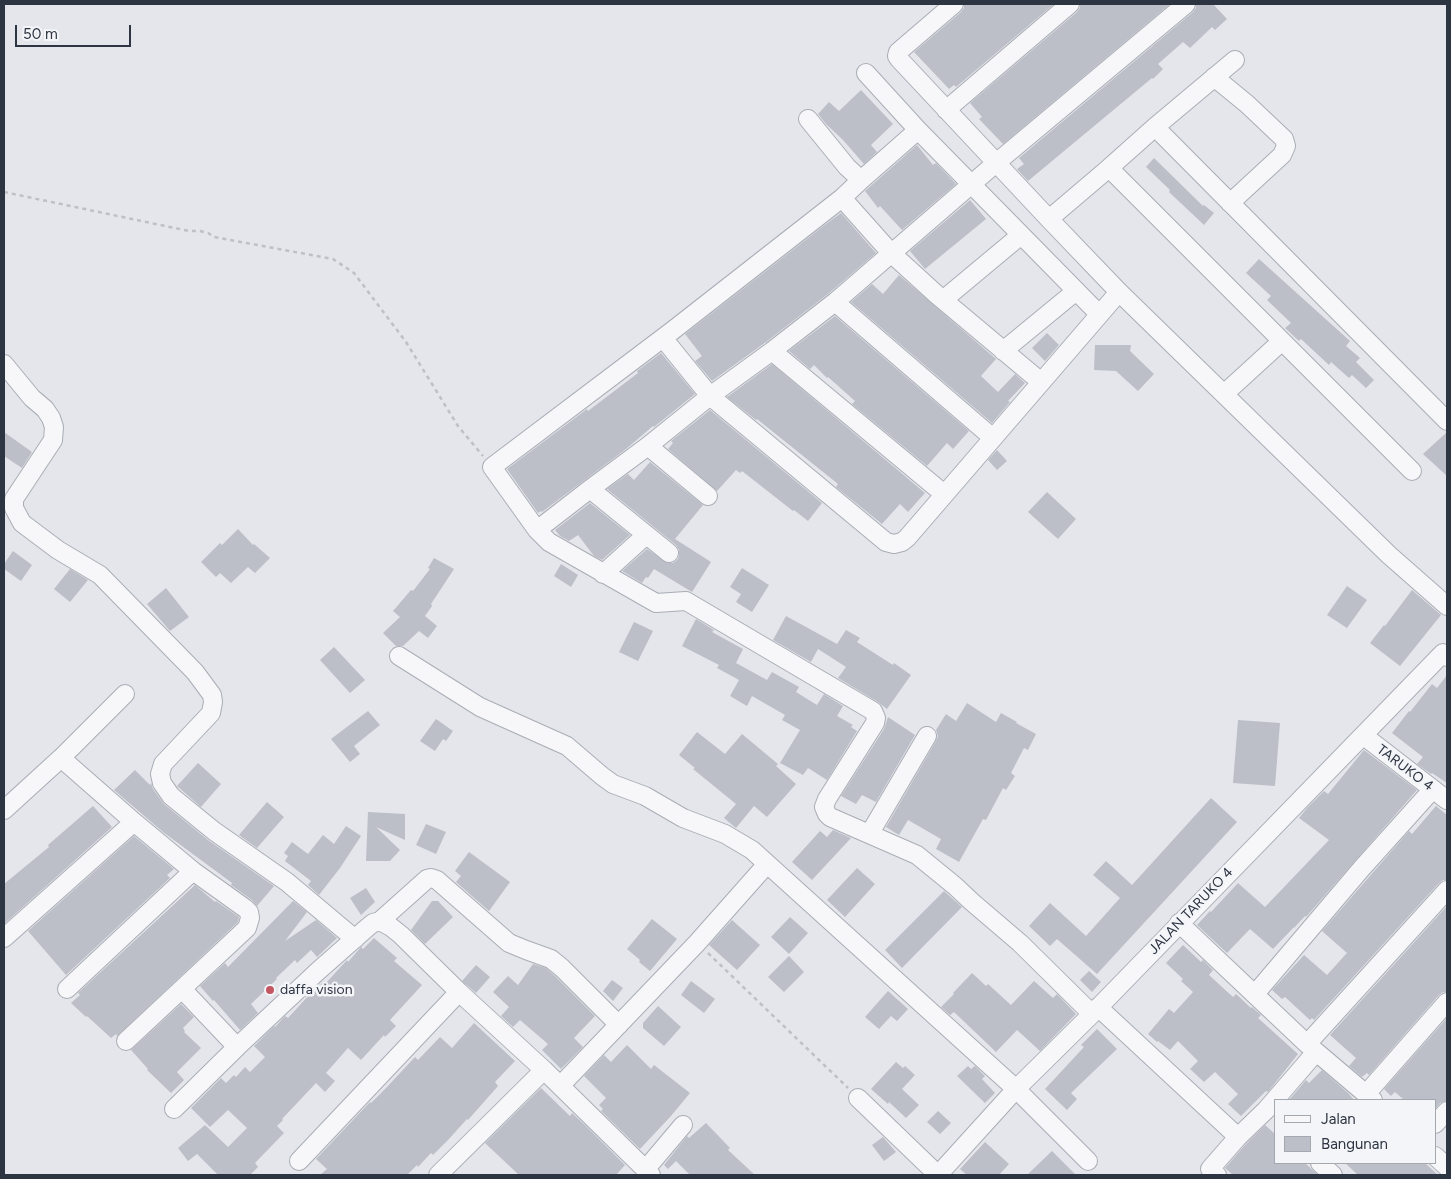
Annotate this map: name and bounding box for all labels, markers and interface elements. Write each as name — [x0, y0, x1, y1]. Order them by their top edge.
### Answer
scale bar — [18, 15, 134, 47]
text: 50 m — [23, 25, 58, 43]
street label: TARUKO 4 — [1373, 741, 1437, 795]
street label: JALAN TARUKO 4 — [1145, 864, 1237, 958]
place label: daffa vision — [280, 982, 352, 998]
marker: daffa vision — [264, 984, 276, 996]
legend — [1274, 1099, 1436, 1164]
text: Jalan — [1321, 1110, 1356, 1128]
text: Bangunan — [1321, 1135, 1388, 1153]

